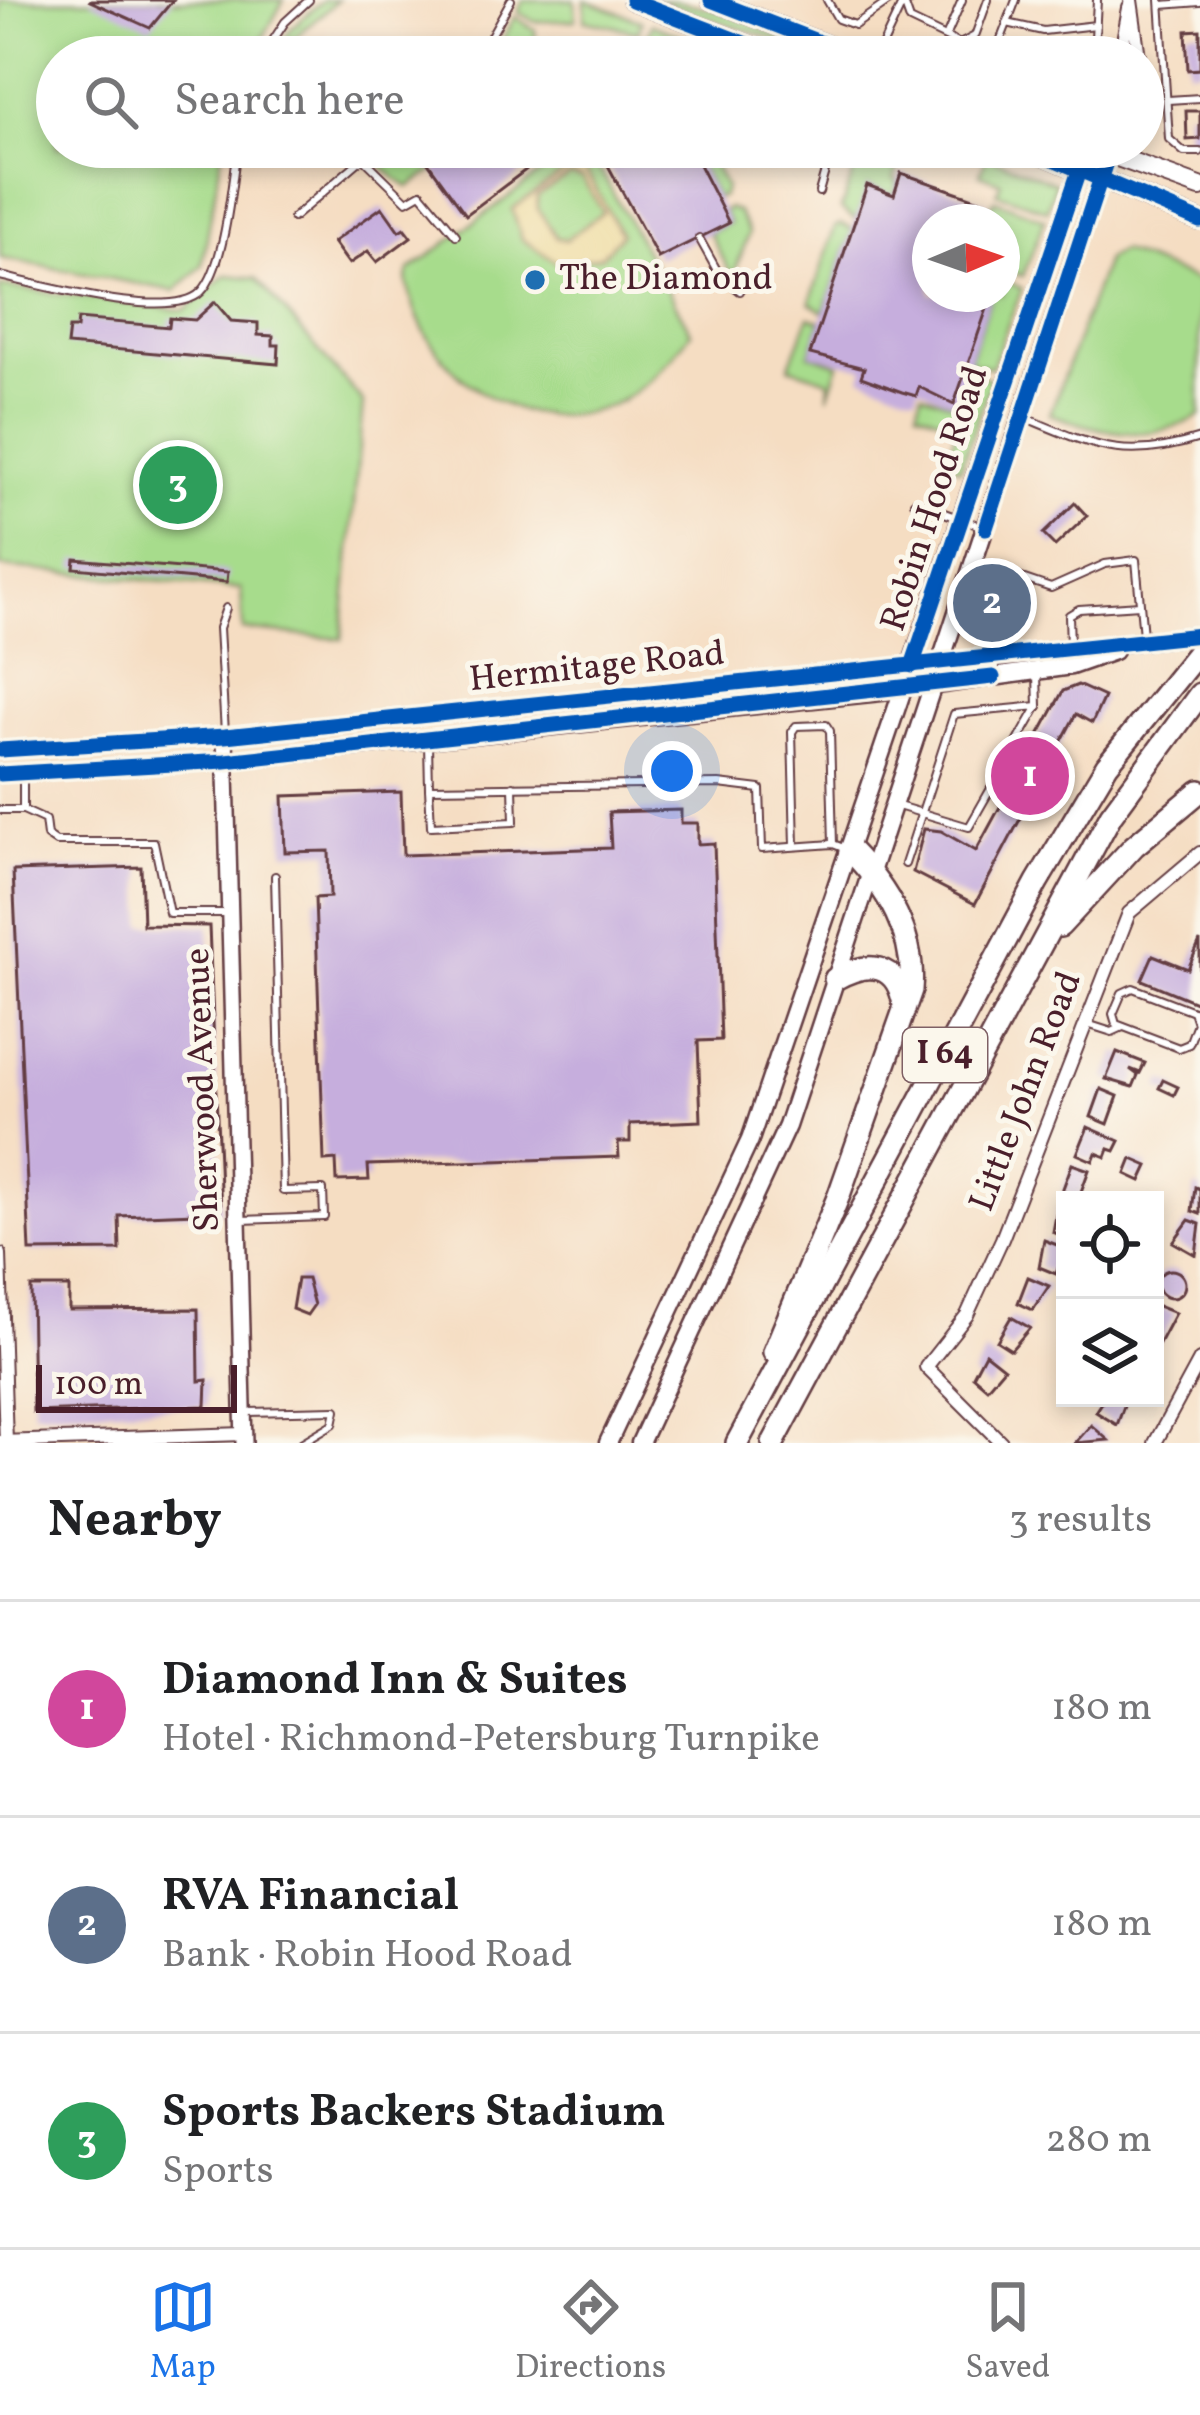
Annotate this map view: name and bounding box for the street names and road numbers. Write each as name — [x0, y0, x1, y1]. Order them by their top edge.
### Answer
street label: Robin Hood Road — [870, 360, 1002, 638]
street label: Hermitage Road — [467, 630, 727, 706]
street label: Sherwood Avenue — [174, 947, 234, 1233]
street label: Little John Road — [958, 965, 1096, 1219]
road number: I 64 — [903, 1028, 987, 1082]

